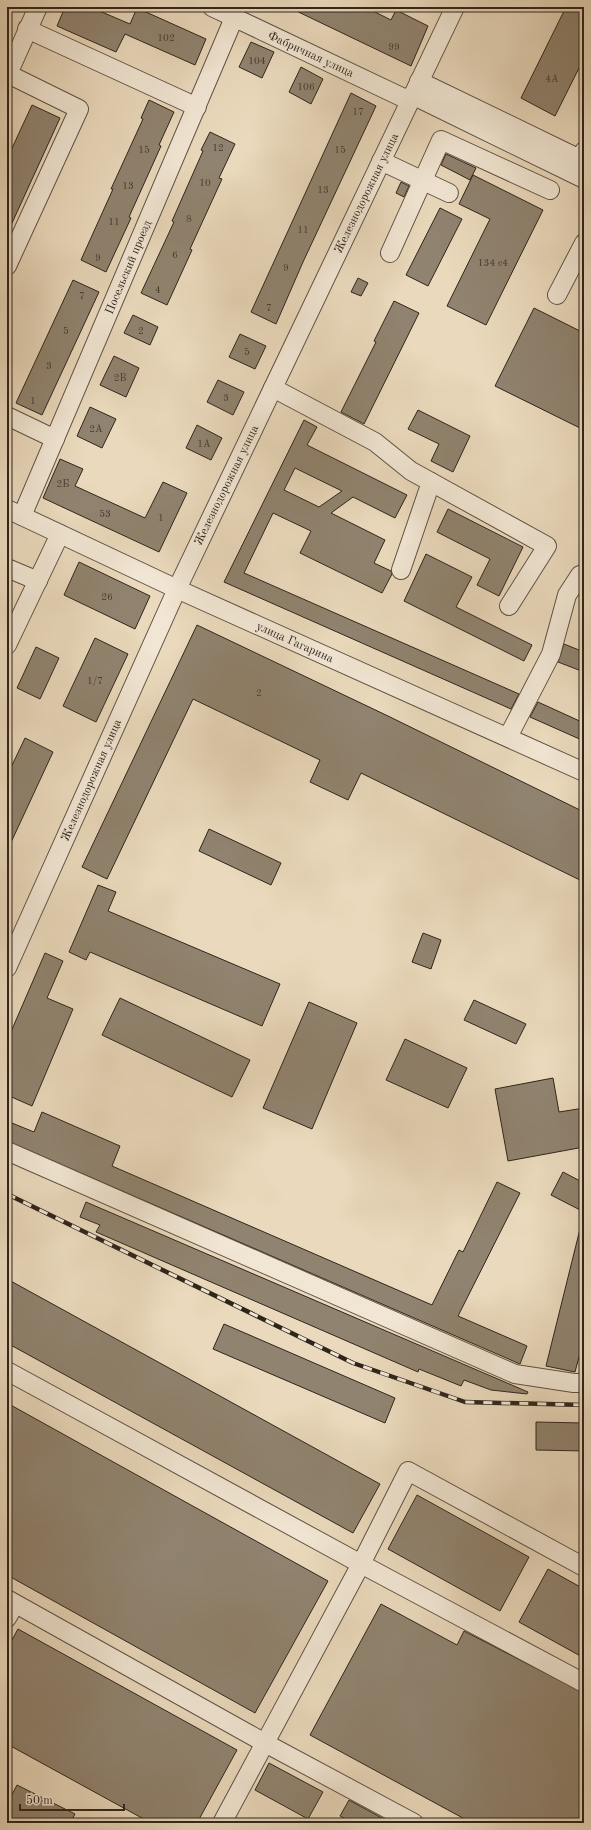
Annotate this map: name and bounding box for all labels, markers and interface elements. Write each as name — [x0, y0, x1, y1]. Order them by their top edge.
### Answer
street label: Фабричная улица — [266, 30, 356, 80]
house number: 102 — [157, 33, 175, 43]
house number: 99 — [388, 42, 400, 52]
house number: 104 — [248, 56, 266, 66]
house number: 4А — [545, 74, 559, 84]
house number: 106 — [297, 82, 315, 92]
house number: 17 — [352, 107, 364, 117]
street label: Железнодорожная улица — [333, 131, 401, 255]
house number: 12 — [212, 143, 224, 153]
house number: 15 — [138, 145, 150, 155]
house number: 15 — [334, 145, 346, 155]
house number: 10 — [199, 178, 211, 188]
house number: 13 — [122, 181, 134, 191]
house number: 13 — [317, 185, 329, 195]
house number: 8 — [186, 214, 192, 224]
house number: 11 — [108, 217, 120, 227]
street label: Посельский проезд — [104, 219, 154, 316]
house number: 11 — [297, 225, 309, 235]
house number: 6 — [172, 250, 178, 260]
house number: 9 — [95, 253, 101, 263]
house number: 134 с4 — [478, 258, 508, 268]
house number: 9 — [283, 263, 289, 273]
house number: 4 — [155, 285, 161, 295]
house number: 7 — [79, 291, 85, 301]
house number: 7 — [266, 303, 272, 313]
house number: 5 — [63, 326, 69, 336]
house number: 2 — [138, 326, 144, 336]
house number: 5 — [244, 347, 250, 357]
house number: 3 — [46, 361, 52, 371]
house number: 2В — [114, 373, 126, 383]
house number: 3 — [223, 393, 229, 403]
house number: 1 — [30, 396, 36, 406]
street label: Железнодорожная улица — [193, 423, 261, 547]
house number: 2А — [89, 424, 103, 434]
house number: 1А — [197, 439, 211, 449]
house number: 2Б — [57, 479, 69, 489]
house number: 53 — [99, 509, 111, 519]
house number: 1 — [158, 513, 164, 523]
house number: 26 — [101, 592, 113, 602]
street label: улица Гагарина — [254, 621, 335, 665]
house number: 1/7 — [87, 676, 103, 686]
house number: 2 — [256, 688, 262, 698]
street label: Железнодорожная улица — [60, 718, 124, 843]
scale bar — [20, 1786, 124, 1812]
text: 50 m — [26, 1794, 53, 1807]

